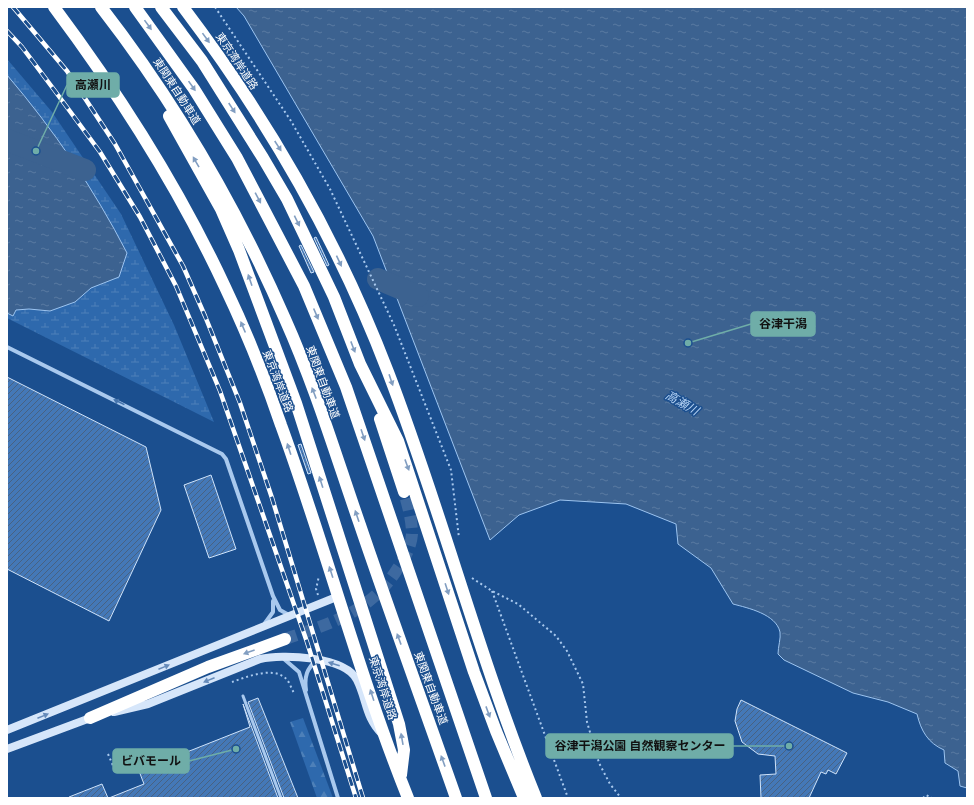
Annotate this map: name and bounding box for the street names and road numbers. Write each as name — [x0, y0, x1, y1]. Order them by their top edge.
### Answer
street label: 東京湾岸道路 — [213, 30, 261, 92]
street label: 東関東自動車道 — [150, 55, 204, 127]
street label: 東関東自動車道 — [303, 343, 343, 421]
street label: 東京湾岸道路 — [260, 348, 296, 414]
street label: 東関東自動車道 — [411, 649, 451, 727]
street label: 東京湾岸道路 — [366, 654, 400, 722]

